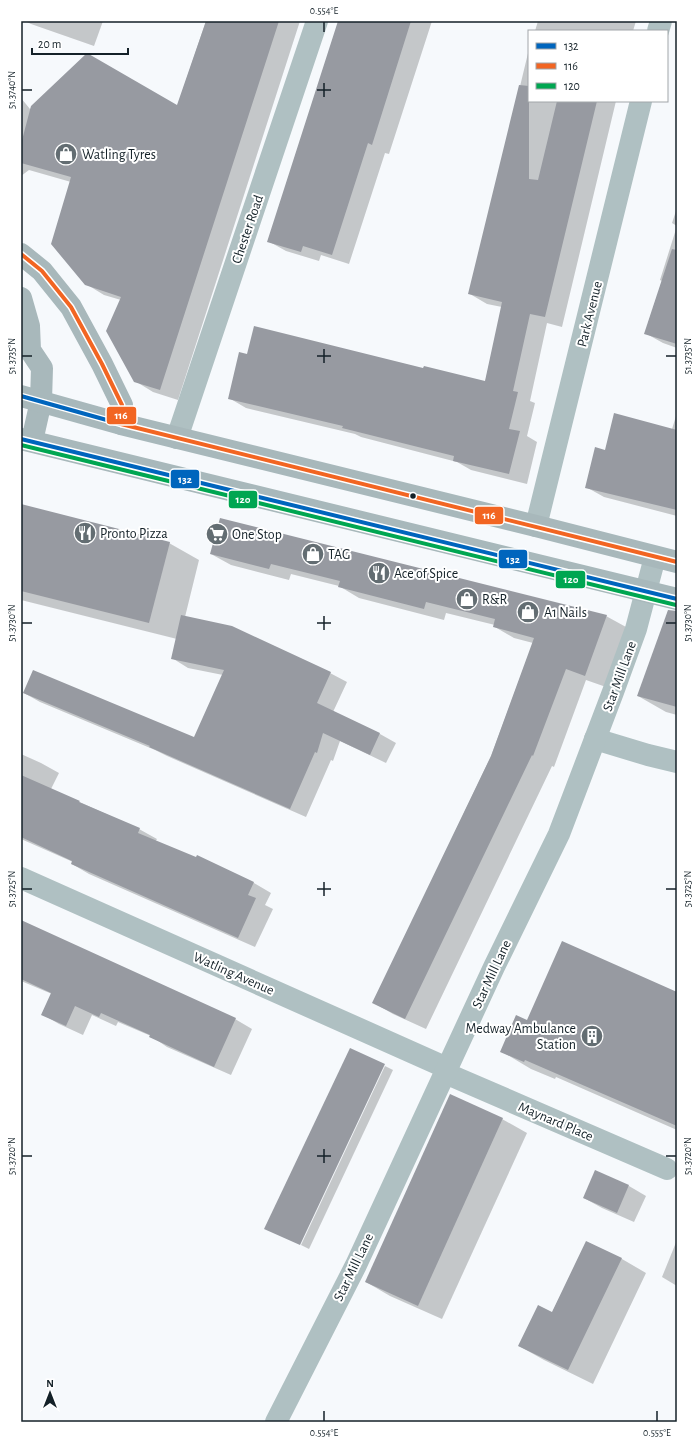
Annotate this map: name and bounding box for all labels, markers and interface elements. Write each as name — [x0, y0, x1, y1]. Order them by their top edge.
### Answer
text: 0.554°E — [310, 6, 338, 16]
scale bar — [32, 30, 128, 56]
legend — [528, 30, 668, 102]
text: 20 m — [38, 38, 61, 50]
text: 132 — [564, 40, 579, 52]
text: 116 — [564, 60, 578, 72]
text: 51.3740°N — [7, 71, 17, 109]
text: 120 — [564, 80, 580, 92]
shop icon: Watling Tyres — [53, 141, 79, 167]
place label: Watling Tyres — [82, 148, 156, 162]
street label: Chester Road — [230, 193, 266, 265]
street label: Park Avenue — [575, 280, 605, 349]
text: 51.3735°N — [7, 338, 17, 374]
text: 51.3735°N — [683, 338, 693, 374]
line badge: 116 — [106, 406, 137, 425]
text: 116 — [114, 410, 128, 421]
line badge: 132 — [170, 469, 200, 489]
text: 132 — [178, 474, 192, 485]
line badge: 120 — [228, 490, 258, 509]
unlabelled marker — [408, 491, 418, 501]
text: 120 — [236, 494, 251, 505]
line badge: 116 — [474, 506, 504, 525]
text: 116 — [482, 510, 496, 521]
restaurant icon: Pronto Pizza — [72, 520, 98, 546]
supermarket icon: One Stop — [204, 521, 230, 547]
place label: Pronto Pizza — [100, 527, 168, 541]
place label: One Stop — [232, 528, 282, 542]
shop icon: TAG — [300, 541, 326, 567]
place label: TAG — [328, 548, 350, 562]
line badge: 132 — [498, 549, 528, 569]
text: 132 — [506, 554, 520, 565]
restaurant icon: Ace of Spice — [366, 560, 392, 586]
place label: Ace of Spice — [394, 567, 458, 581]
line badge: 120 — [555, 570, 586, 589]
text: 120 — [564, 574, 579, 585]
shop icon: R&R — [454, 586, 480, 612]
place label: R&R — [482, 593, 507, 607]
shop icon: A1 Nails — [515, 599, 541, 625]
text: 51.3730°N — [7, 604, 17, 642]
text: 51.3730°N — [683, 604, 693, 642]
place label: A1 Nails — [544, 606, 587, 620]
street label: Star Mill Lane — [601, 639, 639, 713]
text: 51.3725°N — [7, 871, 17, 907]
text: 51.3725°N — [683, 871, 693, 907]
street label: Star Mill Lane — [470, 938, 514, 1011]
street label: Watling Avenue — [191, 950, 276, 998]
place label: Medway Ambulance Station — [465, 1022, 576, 1052]
building icon: Medway Ambulance Station — [579, 1023, 605, 1049]
street label: Maynard Place — [516, 1100, 595, 1144]
text: 51.3720°N — [7, 1137, 17, 1175]
text: 51.3720°N — [683, 1137, 693, 1175]
street label: Star Mill Lane — [331, 1231, 376, 1304]
north arrow — [30, 1373, 70, 1413]
text: N — [46, 1378, 54, 1389]
text: 0.554°E — [310, 1428, 338, 1438]
text: 0.555°E — [643, 1428, 671, 1438]

